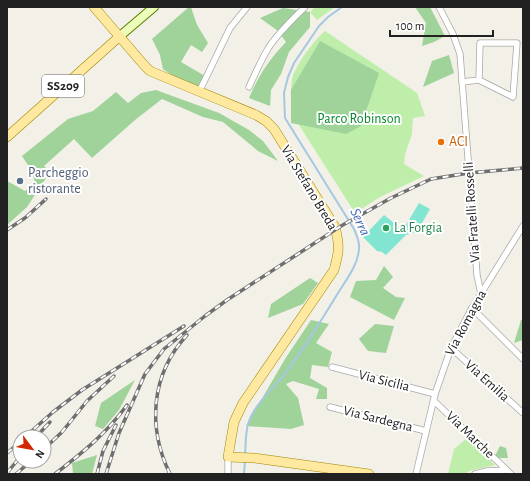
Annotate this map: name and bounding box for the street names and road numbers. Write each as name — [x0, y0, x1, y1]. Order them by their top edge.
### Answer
road number: SS209 — [42, 75, 84, 97]
street label: Via Stefano Breda — [278, 143, 340, 233]
street label: Via Fratelli Rosselli — [461, 161, 483, 263]
street label: Via Romagna — [443, 287, 489, 358]
street label: Via Emilia — [462, 358, 512, 405]
street label: Via Sicilia — [357, 368, 412, 394]
street label: Via Sardegna — [342, 404, 415, 435]
street label: Via Marche — [443, 409, 497, 461]

